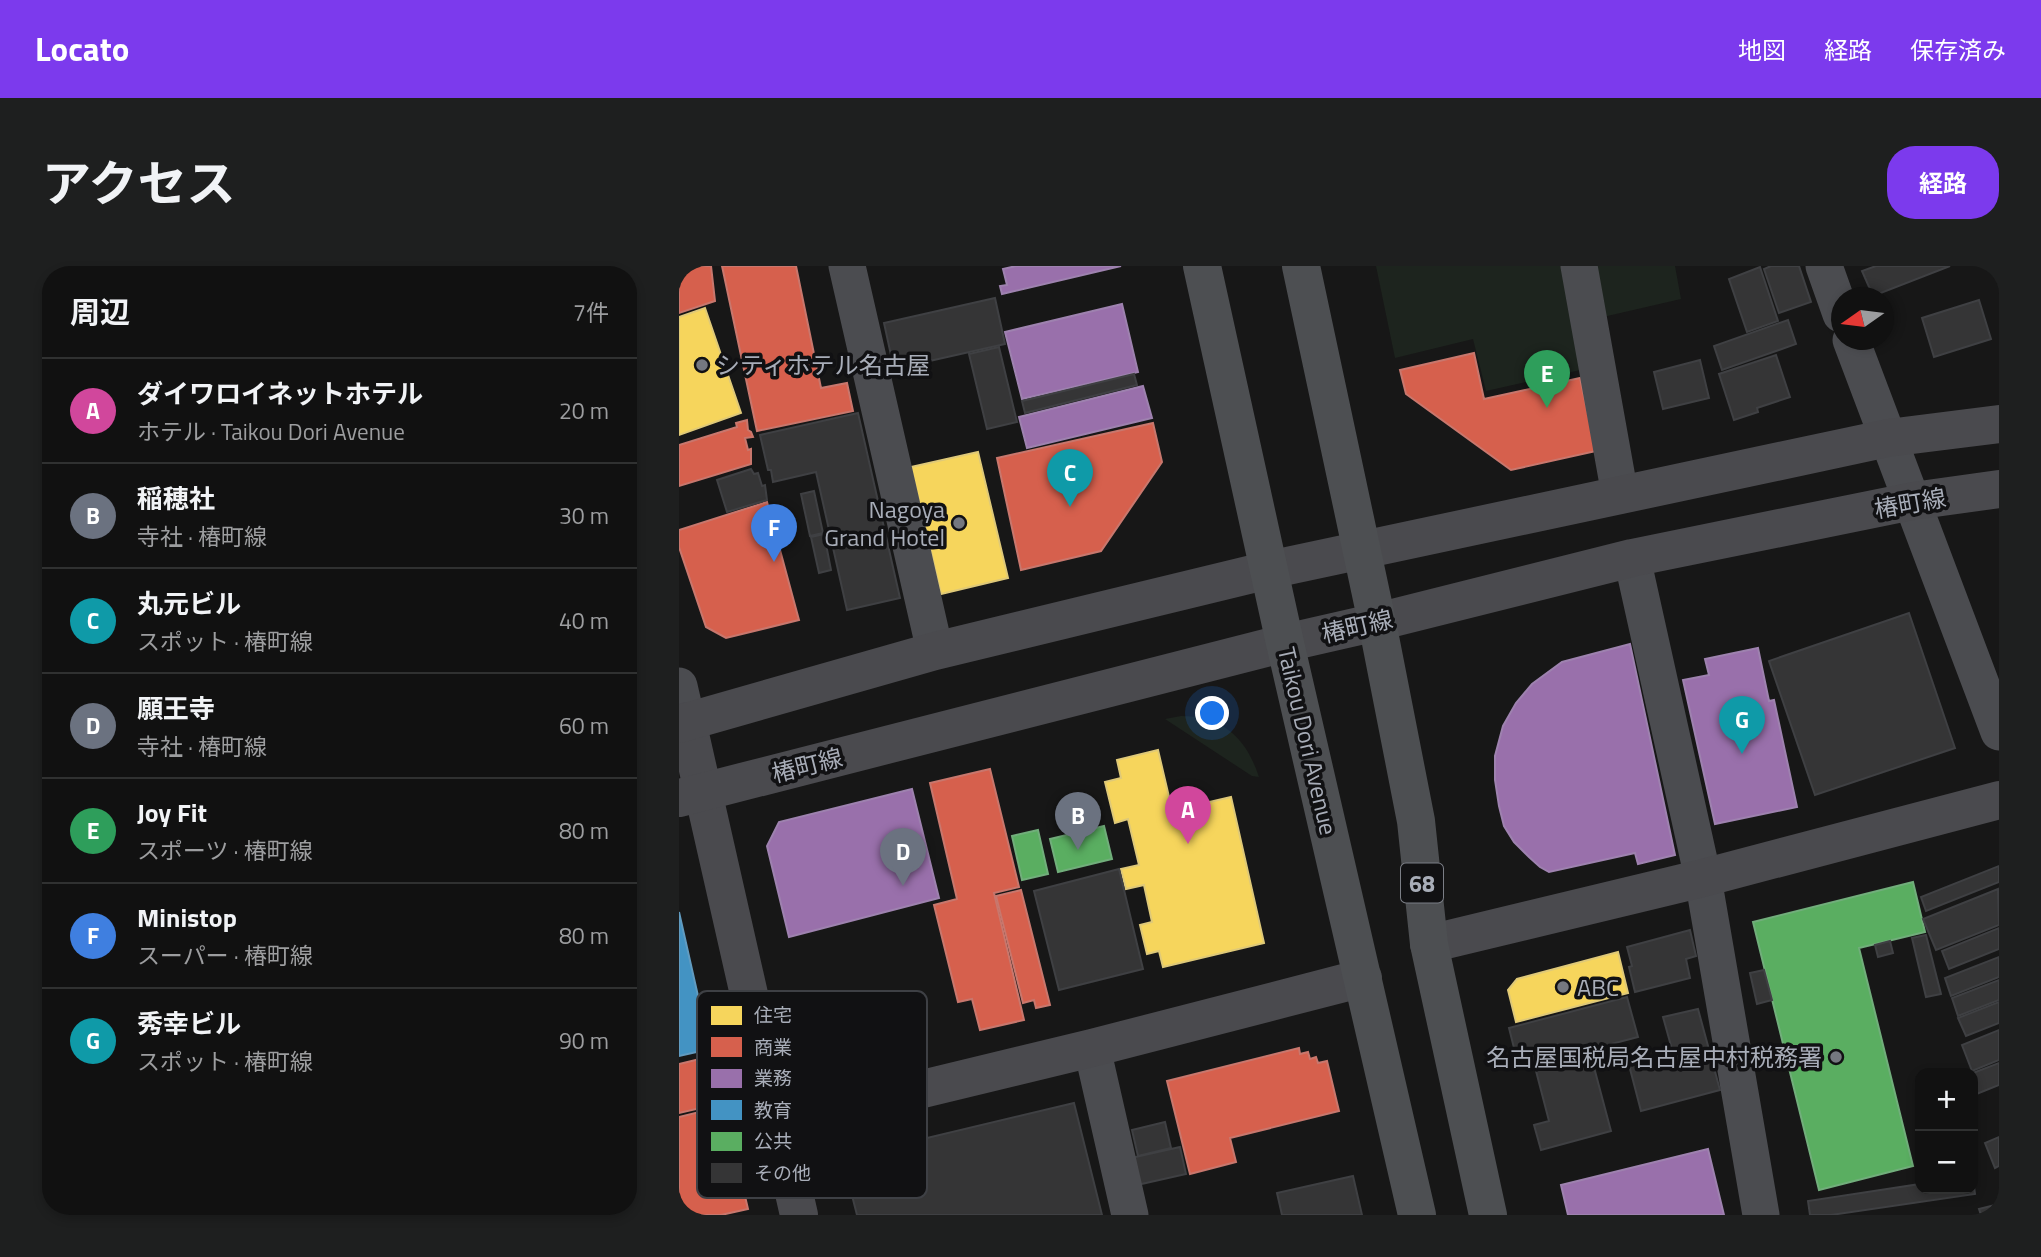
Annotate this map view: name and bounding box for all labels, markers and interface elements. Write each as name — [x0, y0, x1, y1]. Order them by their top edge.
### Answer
text: Locato — [35, 24, 129, 74]
text: 地図 — [1738, 32, 1786, 68]
text: 経路 — [1824, 32, 1872, 68]
text: 保存済み — [1910, 32, 2006, 68]
text: アクセス — [42, 145, 236, 220]
button: 経路 — [1887, 146, 1999, 219]
north arrow — [1831, 287, 1894, 350]
text: 周辺 — [70, 289, 130, 335]
text: 7件 — [573, 295, 609, 330]
place label: シティホテル名古屋 — [716, 347, 931, 383]
pin: E — [1524, 350, 1570, 408]
marker: シティホテル名古屋 — [694, 357, 710, 373]
text: ダイワロイネットホテル — [137, 374, 423, 413]
text: A — [86, 393, 100, 428]
text: 20 m — [559, 393, 609, 428]
text: ホテル · Taikou Dori Avenue — [137, 414, 405, 449]
pin: C — [1047, 449, 1093, 507]
text: 稲穂社 — [137, 479, 215, 518]
street label: 椿町線 — [1871, 479, 1949, 527]
place label: Nagoya Grand Hotel — [824, 491, 945, 555]
text: B — [86, 498, 100, 533]
text: 30 m — [559, 498, 609, 533]
pin: F — [751, 504, 797, 562]
marker: Nagoya Grand Hotel — [951, 515, 967, 531]
text: 寺社 · 椿町線 — [137, 519, 267, 554]
text: 丸元ビル — [137, 584, 241, 623]
street label: 椿町線 — [1318, 600, 1396, 652]
text: C — [87, 603, 99, 638]
text: 40 m — [559, 603, 609, 638]
text: スポット · 椿町線 — [137, 624, 313, 659]
street label: Taikou Dori Avenue — [1269, 644, 1347, 838]
text: 願王寺 — [137, 689, 215, 728]
your location — [1195, 696, 1229, 730]
pin: G — [1719, 696, 1765, 754]
text: D — [86, 708, 100, 743]
text: 60 m — [559, 708, 609, 743]
text: 寺社 · 椿町線 — [137, 729, 267, 764]
street label: 椿町線 — [768, 739, 846, 791]
pin: A — [1165, 786, 1211, 844]
pin: B — [1055, 792, 1101, 850]
text: Joy Fit — [137, 793, 207, 832]
text: E — [87, 813, 99, 848]
text: 80 m — [559, 813, 609, 848]
pin: D — [880, 828, 926, 886]
text: スポーツ · 椿町線 — [137, 833, 313, 868]
road number: 68 — [1401, 863, 1443, 902]
text: Ministop — [137, 898, 237, 937]
text: F — [87, 918, 99, 953]
text: 80 m — [559, 918, 609, 953]
text: スーパー · 椿町線 — [137, 938, 313, 973]
place label: ABC — [1577, 969, 1619, 1005]
marker: ABC — [1555, 979, 1571, 995]
legend — [697, 991, 927, 1198]
text: 住宅 — [754, 1000, 792, 1029]
text: 秀幸ビル — [137, 1004, 241, 1043]
text: G — [86, 1023, 100, 1058]
text: 90 m — [559, 1023, 609, 1058]
text: 商業 — [754, 1032, 792, 1061]
place label: 名古屋国税局名古屋中村税務署 — [1486, 1039, 1822, 1075]
text: スポット · 椿町線 — [137, 1044, 313, 1079]
marker: 名古屋国税局名古屋中村税務署 — [1828, 1049, 1844, 1065]
text: 業務 — [754, 1063, 792, 1092]
map controls — [1915, 1068, 1978, 1194]
button: + — [1915, 1068, 1978, 1131]
text: 教育 — [754, 1095, 792, 1124]
text: 公共 — [754, 1126, 792, 1155]
button: − — [1915, 1131, 1978, 1194]
text: その他 — [754, 1158, 811, 1187]

